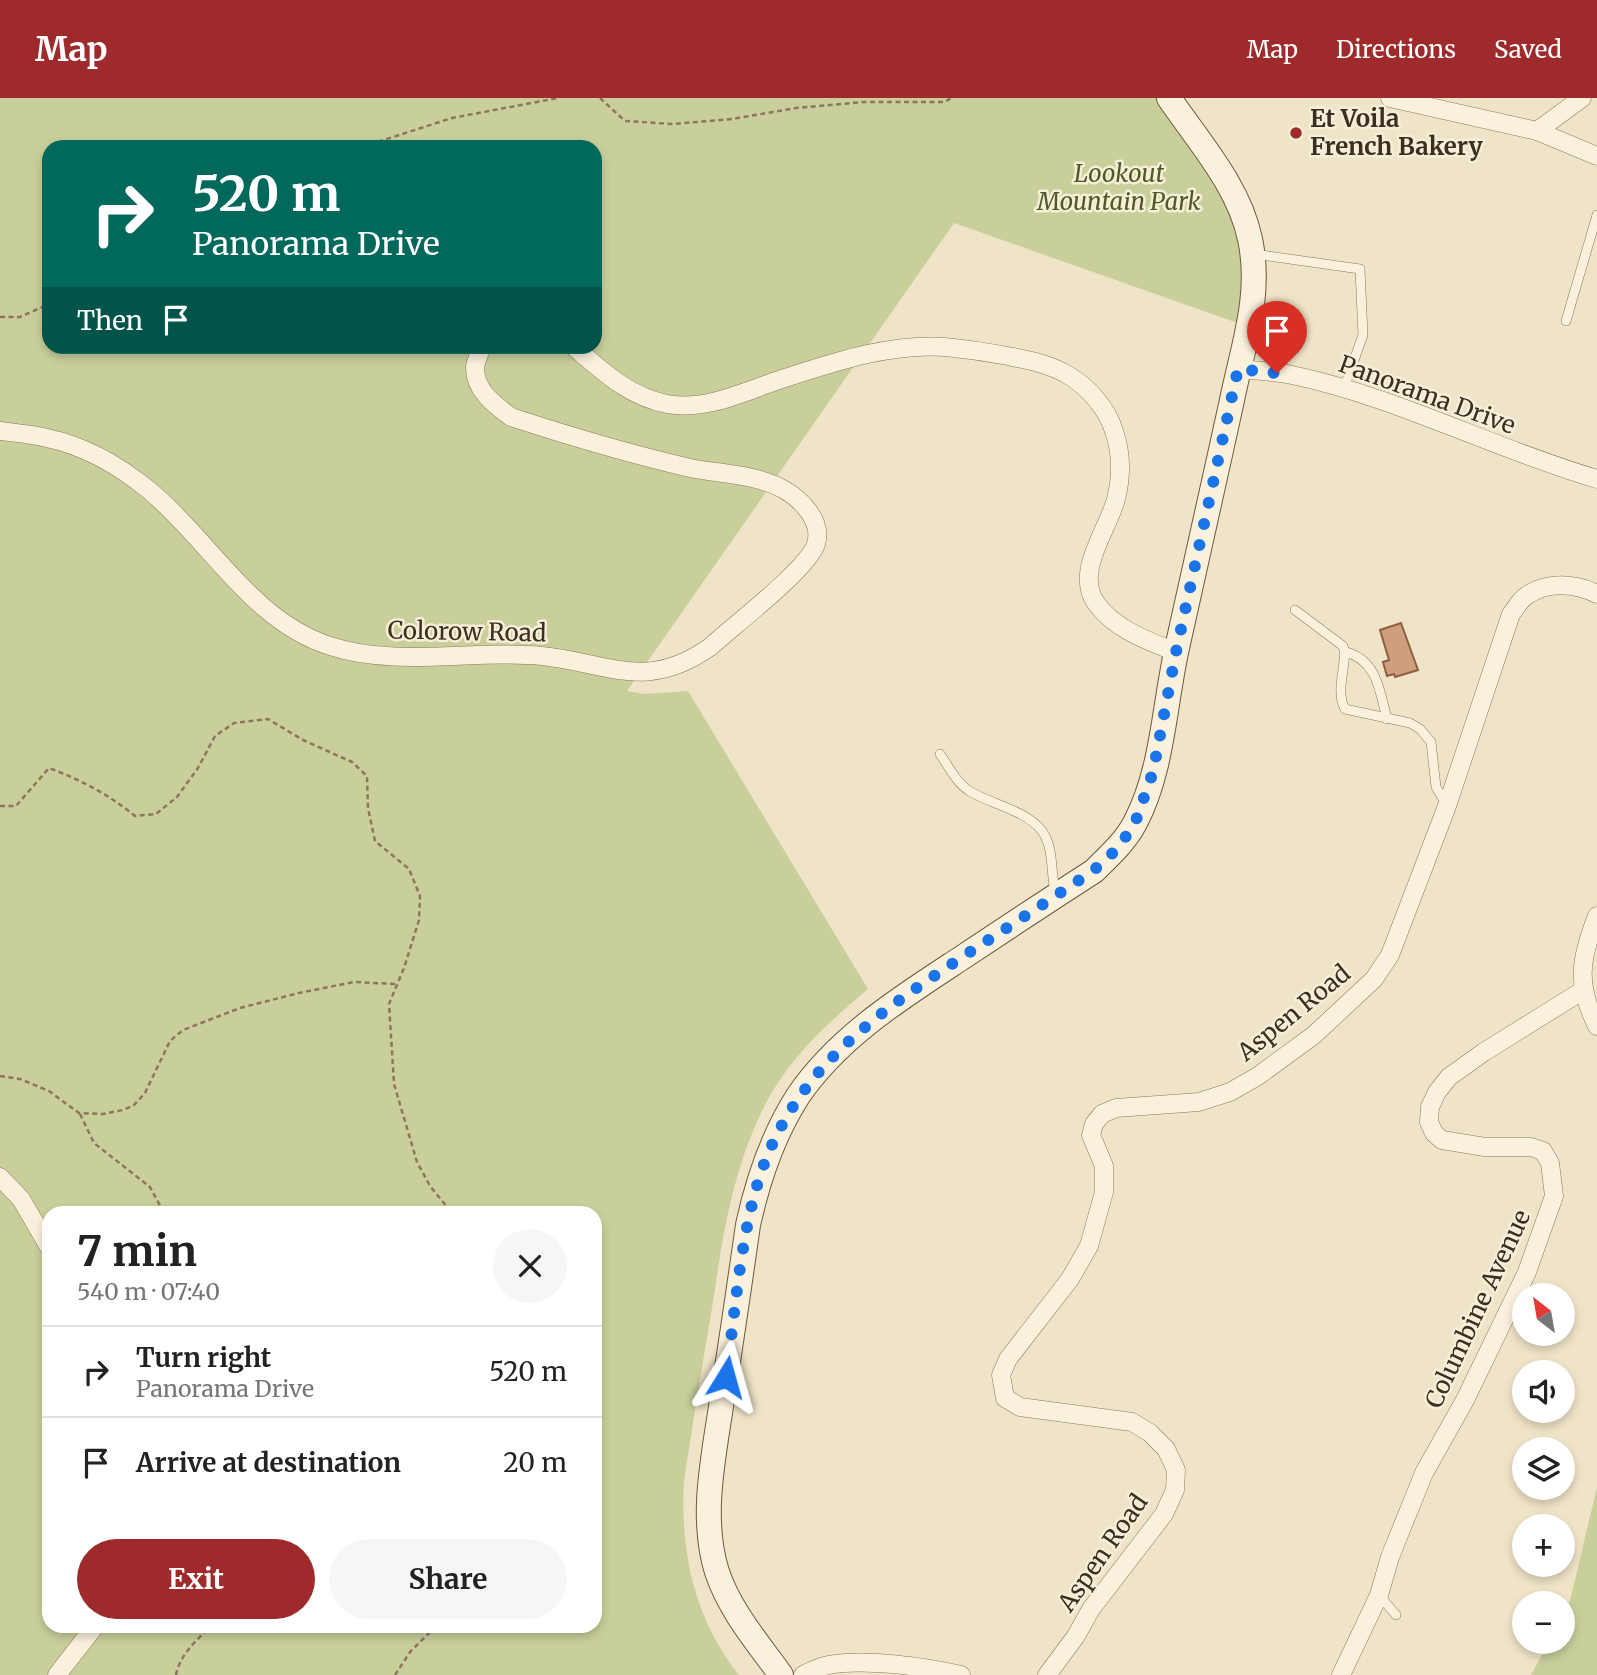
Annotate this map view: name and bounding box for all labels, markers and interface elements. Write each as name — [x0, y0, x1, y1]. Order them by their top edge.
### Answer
text: Map — [35, 29, 108, 70]
text: Map — [1247, 34, 1298, 65]
text: Directions — [1336, 34, 1456, 65]
text: Saved — [1494, 34, 1562, 65]
place label: Et Voila French Bakery — [1310, 103, 1483, 162]
marker: Et Voila French Bakery — [1288, 125, 1304, 141]
park label: Lookout Mountain Park — [1036, 158, 1201, 217]
text: 520 m — [192, 163, 340, 224]
icon: right — [77, 168, 168, 259]
text: Panorama Drive — [192, 224, 440, 264]
icon: arrive — [157, 301, 195, 339]
pin — [1247, 301, 1307, 373]
text: Then — [77, 304, 143, 337]
icon: arrive — [1258, 312, 1296, 350]
street label: Panorama Drive — [1335, 348, 1520, 441]
street label: Colorow Road — [387, 615, 547, 648]
street label: Aspen Road — [1230, 958, 1356, 1068]
street label: Columbine Avenue — [1418, 1205, 1537, 1413]
text: 7 min — [77, 1225, 197, 1277]
button: close — [493, 1229, 567, 1303]
text: 540 m · 07:40 — [77, 1277, 220, 1306]
north arrow — [1512, 1283, 1575, 1346]
map controls — [1512, 1283, 1575, 1654]
position arrow — [689, 1340, 763, 1414]
text: Turn right — [136, 1341, 271, 1374]
icon: right — [77, 1353, 115, 1391]
text: 520 m — [489, 1355, 567, 1388]
button: sound — [1512, 1360, 1575, 1423]
text: Panorama Drive — [136, 1374, 314, 1403]
button: layers — [1512, 1437, 1575, 1500]
icon: arrive — [77, 1444, 115, 1482]
text: Arrive at destination — [136, 1446, 401, 1479]
text: 20 m — [503, 1446, 567, 1479]
street label: Aspen Road — [1050, 1488, 1154, 1618]
button: + — [1512, 1514, 1575, 1577]
button: Exit — [77, 1539, 315, 1619]
button: Share — [329, 1539, 567, 1619]
button: − — [1512, 1591, 1575, 1654]

